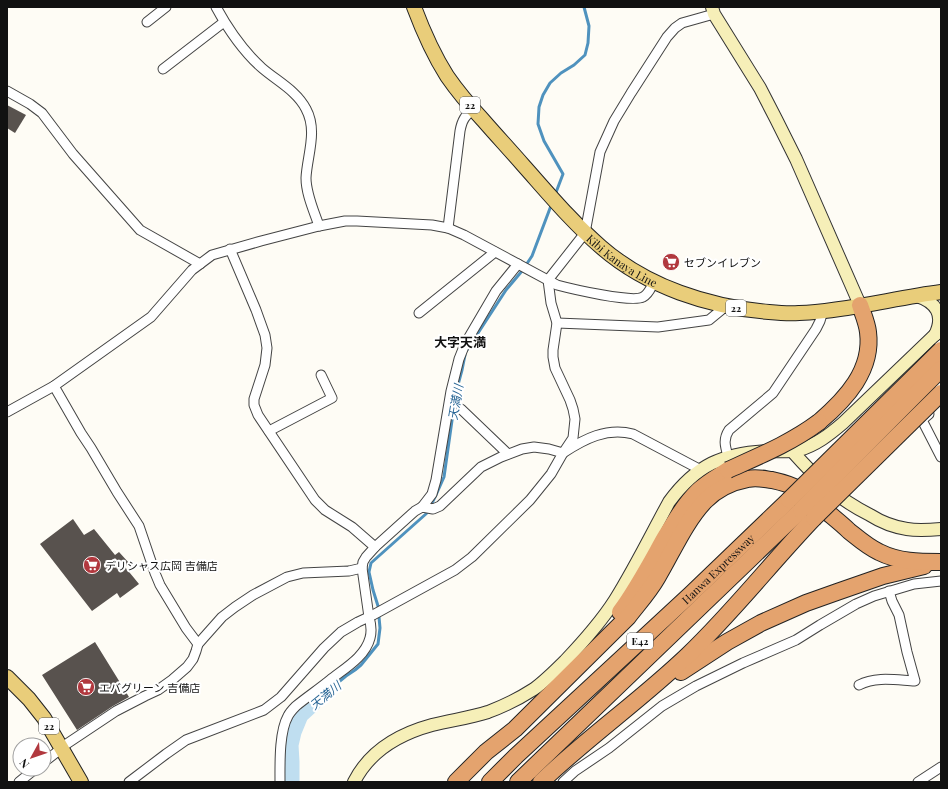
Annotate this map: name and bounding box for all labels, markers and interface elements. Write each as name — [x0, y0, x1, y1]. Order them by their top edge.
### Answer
road number: 22 — [460, 97, 480, 113]
street label: Kibi Kanaya Line — [584, 231, 660, 290]
supermarket icon: セブンイレブン — [661, 252, 681, 272]
place label: セブンイレブン — [684, 255, 761, 270]
road number: 22 — [726, 300, 746, 316]
district label: 大字天満 — [434, 333, 486, 350]
water label: 天満川 — [444, 381, 466, 421]
street label: Hanwa Expressway — [678, 530, 757, 607]
supermarket icon: デリシャス広岡 吉備店 — [82, 555, 102, 575]
place label: デリシャス広岡 吉備店 — [105, 558, 218, 573]
road number: E42 — [627, 633, 653, 649]
water label: 天満川 — [306, 676, 346, 713]
supermarket icon: エバグリーン 吉備店 — [76, 677, 96, 697]
place label: エバグリーン 吉備店 — [99, 680, 200, 695]
road number: 22 — [39, 718, 59, 734]
north arrow — [12, 737, 52, 777]
text: N — [16, 756, 32, 772]

